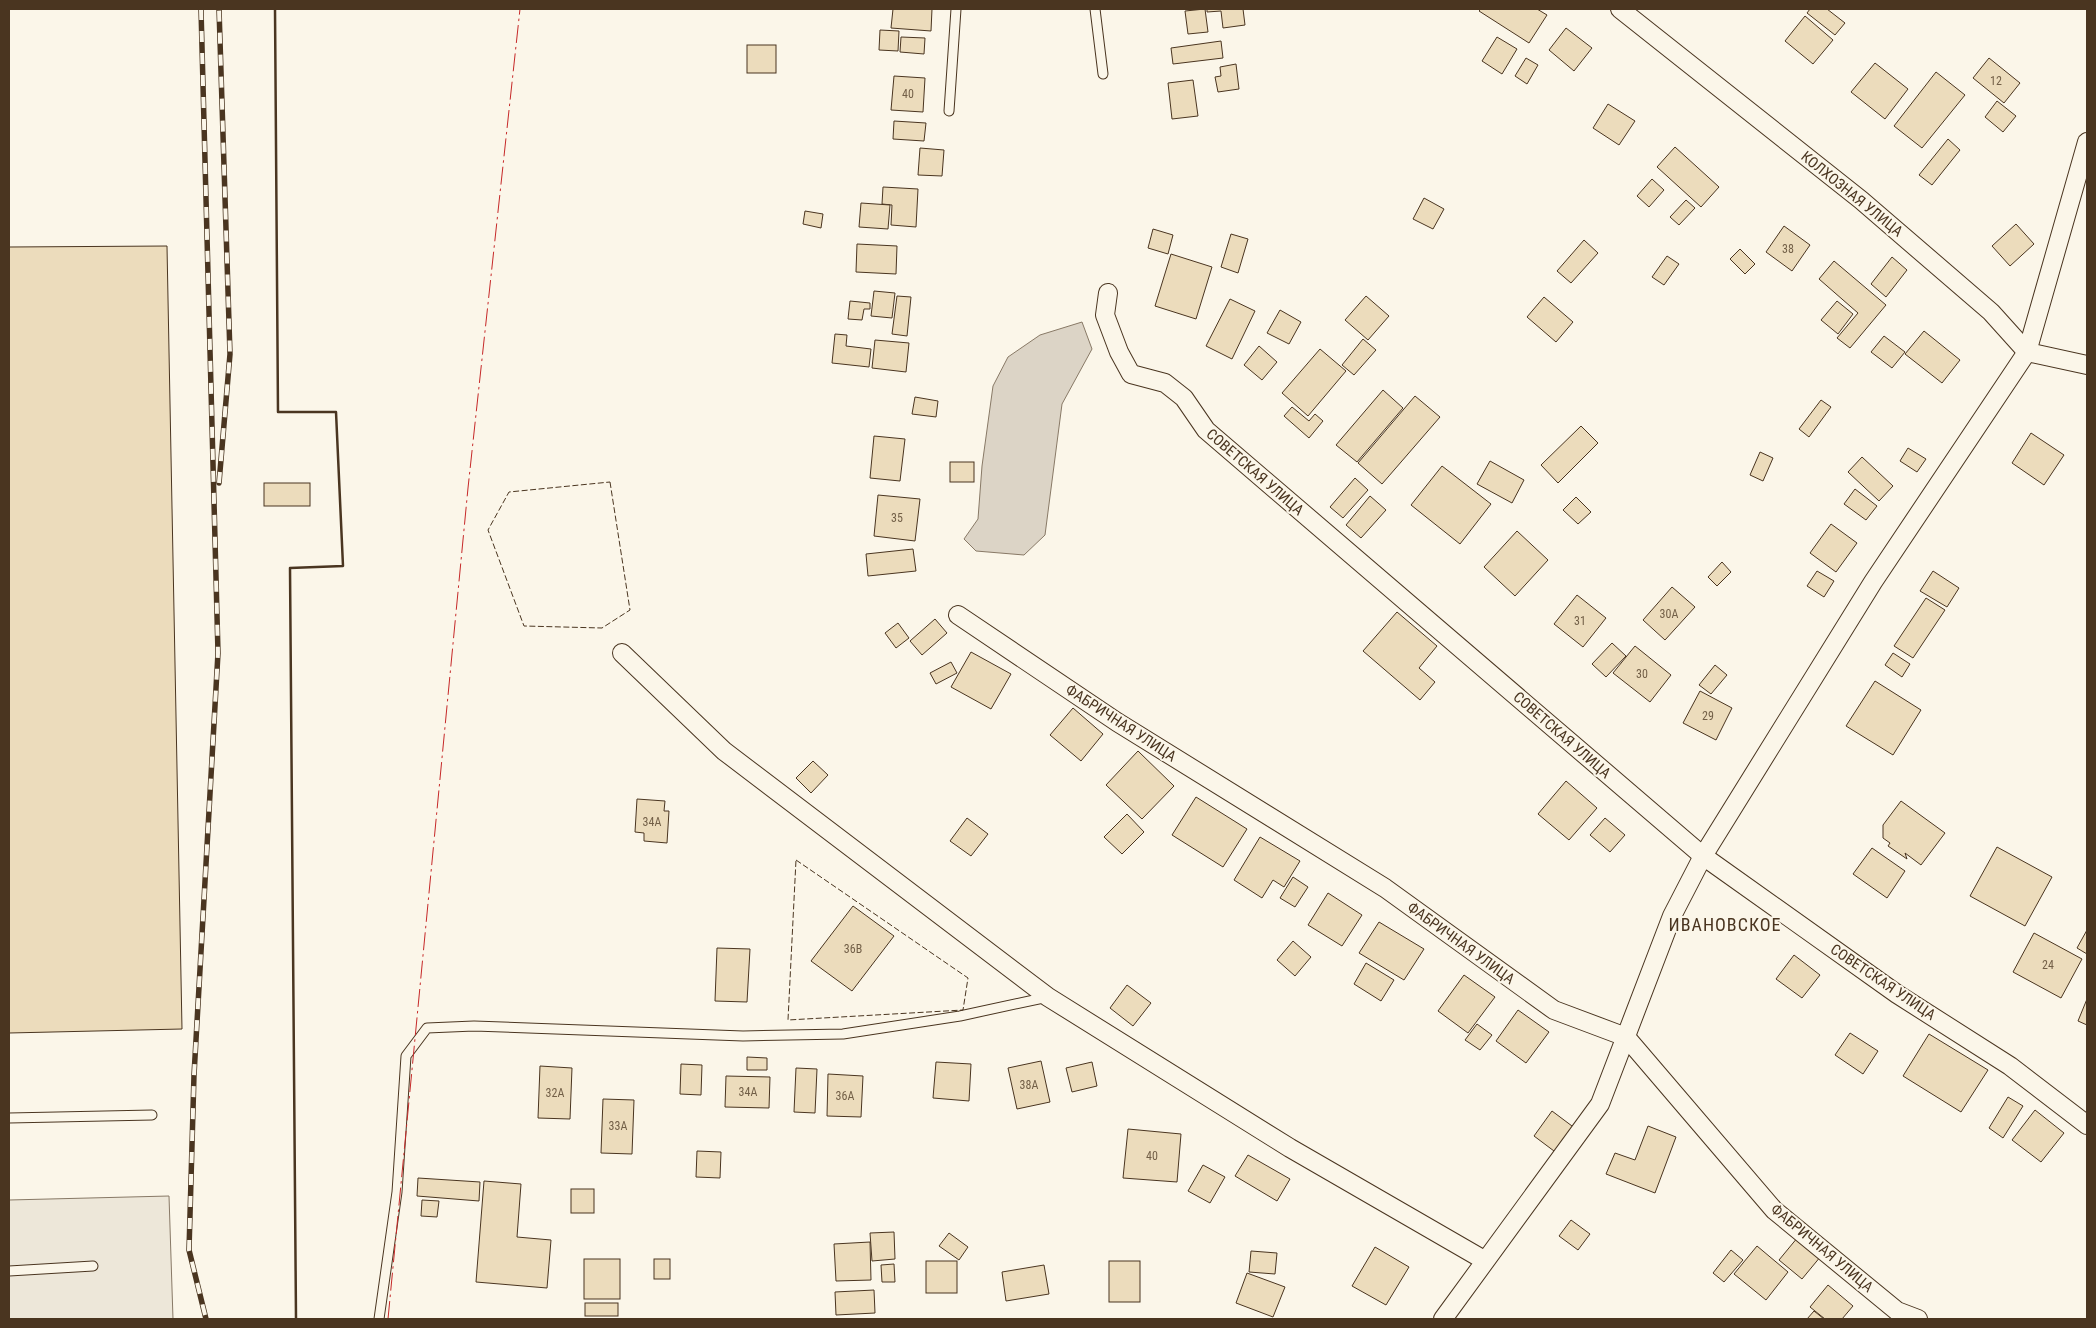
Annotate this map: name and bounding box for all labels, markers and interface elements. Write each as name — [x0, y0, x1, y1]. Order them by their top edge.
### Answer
house number: 12 — [1990, 74, 2002, 88]
house number: 40 — [902, 87, 914, 101]
street label: КОЛХОЗНАЯ УЛИЦА — [1797, 147, 1907, 241]
house number: 38 — [1782, 242, 1794, 256]
street label: СОВЕТСКАЯ УЛИЦА — [1203, 425, 1308, 519]
house number: 35 — [891, 511, 903, 525]
house number: 30А — [1660, 607, 1678, 621]
house number: 31 — [1574, 614, 1586, 628]
house number: 30 — [1636, 667, 1648, 681]
street label: ФАБРИЧНАЯ УЛИЦА — [1062, 681, 1180, 766]
street label: СОВЕТСКАЯ УЛИЦА — [1510, 688, 1615, 782]
house number: 29 — [1702, 709, 1714, 723]
house number: 34А — [643, 815, 661, 829]
street label: ФАБРИЧНАЯ УЛИЦА — [1404, 898, 1518, 988]
district label: ИВАНОВСКОЕ — [1669, 914, 1781, 935]
street label: СОВЕТСКАЯ УЛИЦА — [1827, 940, 1939, 1024]
house number: 36В — [844, 942, 862, 956]
house number: 24 — [2042, 958, 2054, 972]
house number: 38А — [1020, 1078, 1038, 1092]
house number: 34А — [739, 1085, 757, 1099]
house number: 32А — [546, 1086, 564, 1100]
house number: 36А — [836, 1089, 854, 1103]
house number: 33А — [609, 1119, 627, 1133]
house number: 40 — [1146, 1149, 1158, 1163]
street label: ФАБРИЧНАЯ УЛИЦА — [1767, 1200, 1877, 1296]

